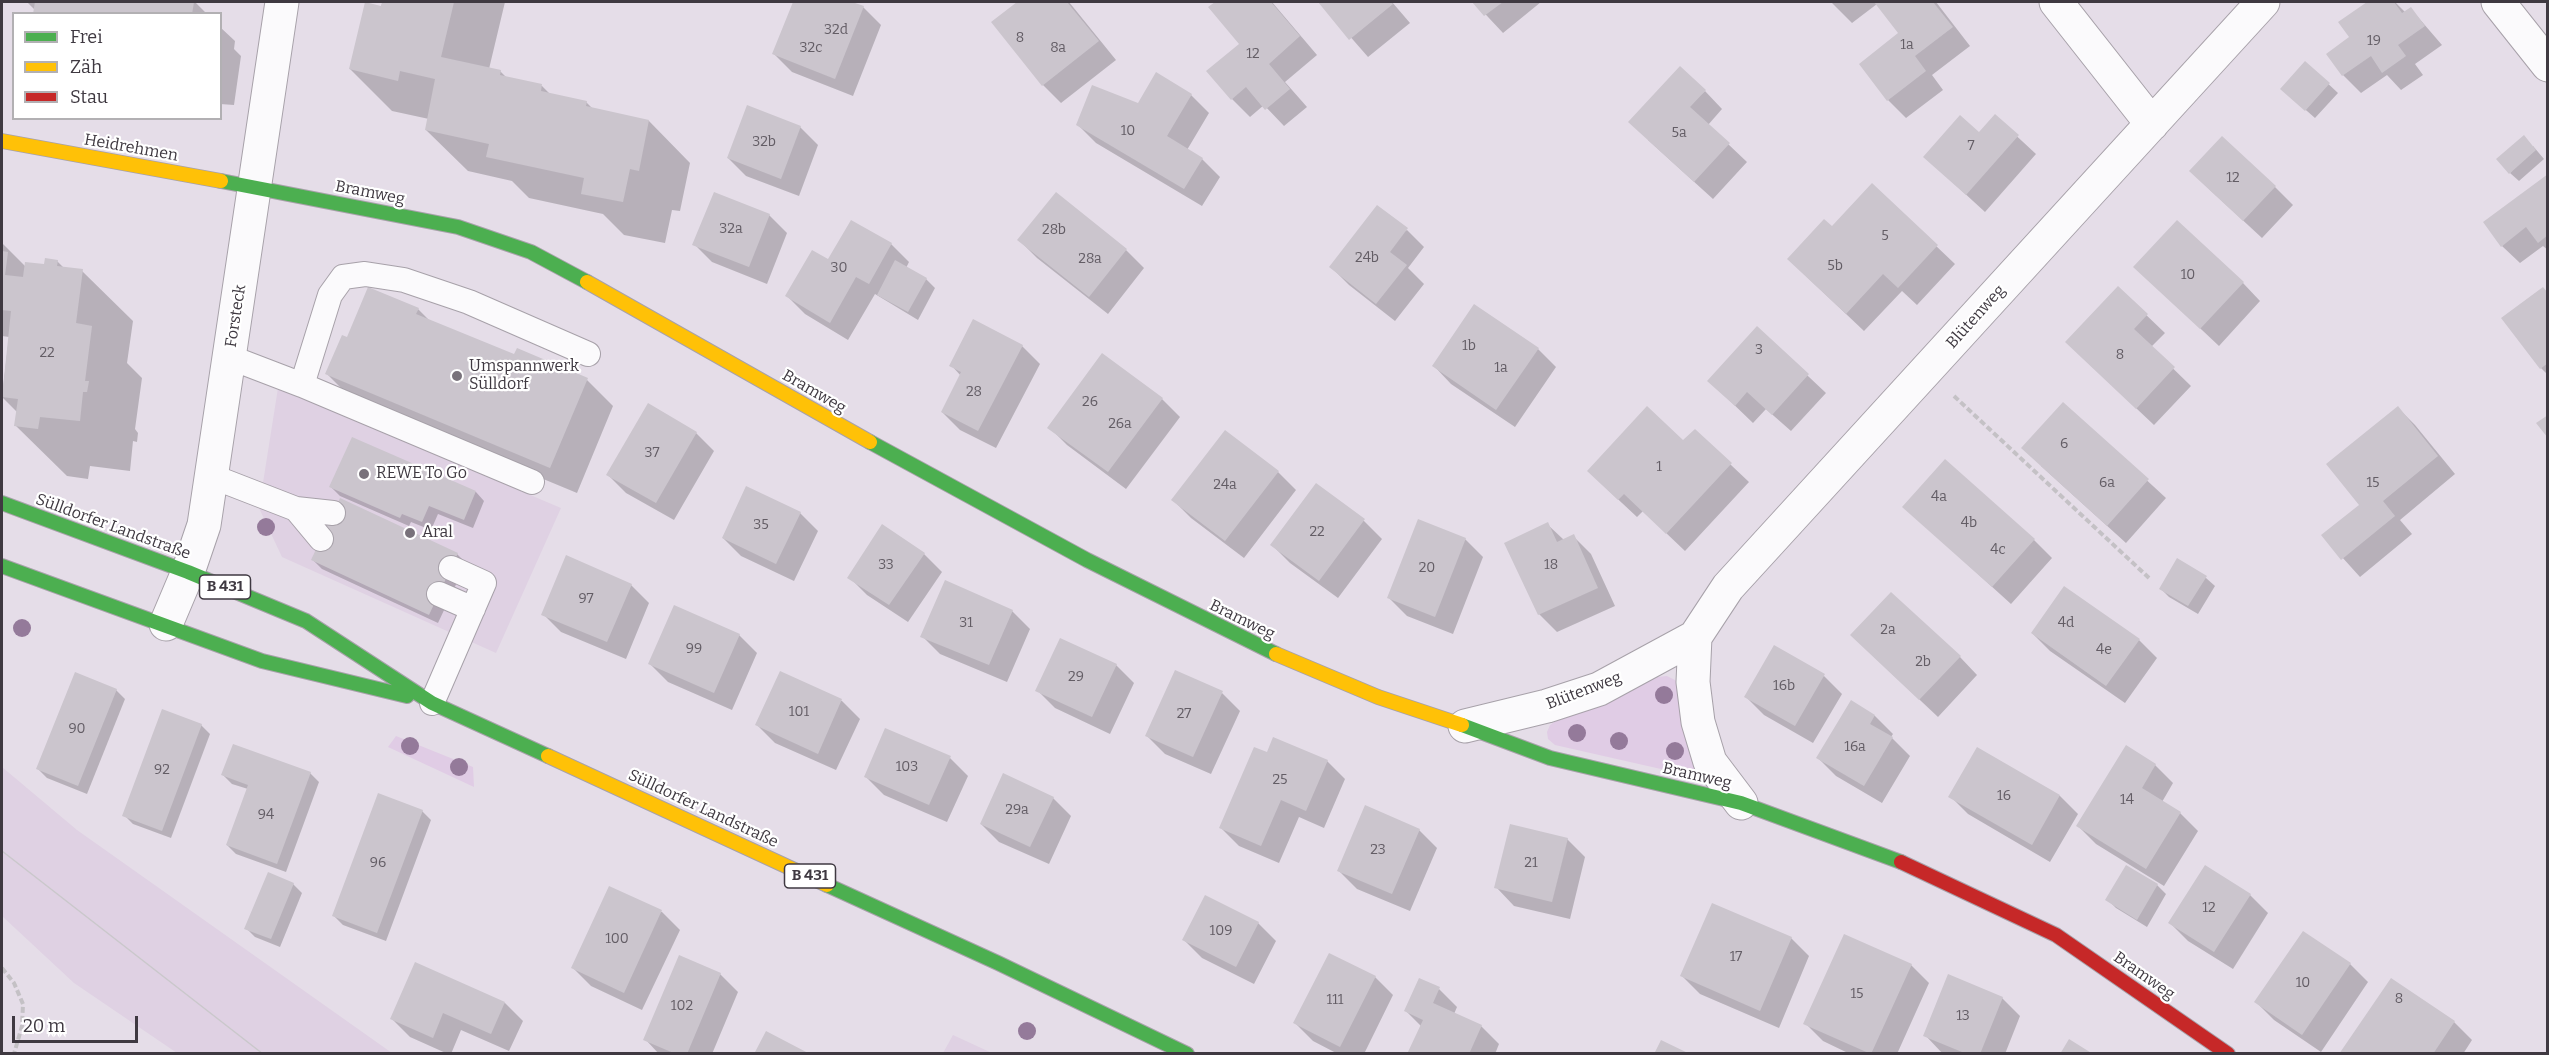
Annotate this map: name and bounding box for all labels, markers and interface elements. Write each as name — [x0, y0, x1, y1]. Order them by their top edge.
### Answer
legend — [12, 12, 222, 120]
house number: 32d — [824, 22, 848, 38]
text: Frei — [70, 26, 103, 48]
house number: 8 — [1016, 30, 1024, 46]
house number: 19 — [2367, 33, 2381, 49]
house number: 1a — [1900, 37, 1914, 53]
house number: 32c — [800, 40, 822, 56]
house number: 8a — [1050, 40, 1066, 56]
house number: 12 — [1246, 46, 1260, 62]
text: Zäh — [70, 56, 102, 78]
text: Stau — [70, 86, 108, 108]
house number: 10 — [1121, 123, 1135, 139]
house number: 5a — [1671, 125, 1687, 141]
street label: Heidrehmen — [83, 130, 179, 166]
house number: 32b — [752, 134, 776, 150]
house number: 7 — [1967, 138, 1975, 154]
house number: 12 — [2226, 170, 2240, 186]
street label: Bramweg — [334, 177, 406, 209]
house number: 32a — [719, 221, 743, 237]
house number: 28b — [1042, 222, 1066, 238]
house number: 5 — [1881, 228, 1889, 244]
house number: 24b — [1355, 250, 1379, 266]
house number: 28a — [1078, 251, 1102, 267]
house number: 5b — [1827, 258, 1843, 274]
house number: 30 — [831, 260, 847, 276]
house number: 10 — [2181, 267, 2195, 283]
street label: Blütenweg — [1942, 281, 2010, 353]
street label: Forsteck — [222, 283, 250, 349]
house number: 1b — [1462, 338, 1476, 354]
house number: 3 — [1755, 342, 1763, 358]
house number: 22 — [39, 345, 55, 361]
house number: 8 — [2116, 347, 2124, 363]
place label: Umspannwerk Sülldorf — [469, 357, 579, 395]
house number: 1a — [1494, 360, 1508, 376]
street label: Bramweg — [779, 366, 849, 418]
marker: Umspannwerk Sülldorf — [450, 369, 464, 383]
house number: 28 — [966, 384, 982, 400]
house number: 26 — [1082, 394, 1098, 410]
house number: 26a — [1108, 416, 1132, 432]
house number: 6 — [2060, 436, 2068, 452]
house number: 37 — [644, 445, 660, 461]
house number: 1 — [1656, 459, 1662, 475]
place label: REWE To Go — [376, 464, 467, 484]
marker: REWE To Go — [357, 467, 371, 481]
house number: 6a — [2099, 475, 2115, 491]
house number: 15 — [2366, 475, 2380, 491]
house number: 24a — [1213, 477, 1237, 493]
house number: 4a — [1931, 489, 1947, 505]
street label: Sülldorfer Landstraße — [33, 490, 193, 564]
house number: 4b — [1961, 515, 1977, 531]
house number: 35 — [753, 517, 769, 533]
place label: Aral — [422, 523, 453, 543]
house number: 22 — [1309, 524, 1325, 540]
marker: Aral — [403, 526, 417, 540]
house number: 4c — [1990, 542, 2006, 558]
house number: 33 — [878, 557, 894, 573]
house number: 18 — [1544, 557, 1558, 573]
house number: 20 — [1419, 560, 1435, 576]
road number: B 431 — [200, 575, 250, 599]
house number: 97 — [578, 591, 594, 607]
street label: Bramweg — [1206, 596, 1278, 644]
house number: 31 — [959, 615, 973, 631]
house number: 4d — [2058, 615, 2074, 631]
house number: 2a — [1880, 622, 1896, 638]
house number: 99 — [686, 641, 702, 657]
house number: 4e — [2096, 642, 2112, 658]
house number: 2b — [1915, 654, 1931, 670]
street label: Blütenweg — [1544, 668, 1624, 714]
house number: 29 — [1068, 669, 1084, 685]
house number: 16b — [1773, 678, 1795, 694]
house number: 101 — [789, 704, 809, 720]
house number: 27 — [1177, 706, 1191, 722]
house number: 90 — [68, 721, 86, 737]
house number: 16a — [1844, 739, 1866, 755]
house number: 103 — [896, 759, 918, 775]
street label: Bramweg — [1661, 759, 1733, 793]
house number: 92 — [154, 762, 170, 778]
street label: Sülldorfer Landstraße — [625, 766, 781, 852]
house number: 25 — [1272, 772, 1288, 788]
house number: 16 — [1997, 788, 2011, 804]
house number: 14 — [2120, 792, 2134, 808]
house number: 29a — [1005, 802, 1029, 818]
house number: 94 — [258, 807, 274, 823]
house number: 23 — [1370, 842, 1386, 858]
house number: 96 — [370, 855, 386, 871]
house number: 21 — [1524, 855, 1538, 871]
road number: B 431 — [784, 864, 836, 888]
house number: 12 — [2202, 900, 2216, 916]
house number: 109 — [1210, 923, 1232, 939]
house number: 100 — [605, 931, 629, 947]
street label: Bramweg — [2110, 948, 2178, 1004]
house number: 17 — [1730, 949, 1742, 965]
house number: 10 — [2296, 975, 2310, 991]
house number: 15 — [1850, 986, 1864, 1002]
house number: 8 — [2395, 991, 2403, 1007]
house number: 111 — [1326, 992, 1344, 1008]
house number: 102 — [671, 998, 693, 1014]
scale bar — [15, 1004, 141, 1042]
house number: 13 — [1956, 1008, 1970, 1024]
text: 20 m — [23, 1015, 65, 1037]

